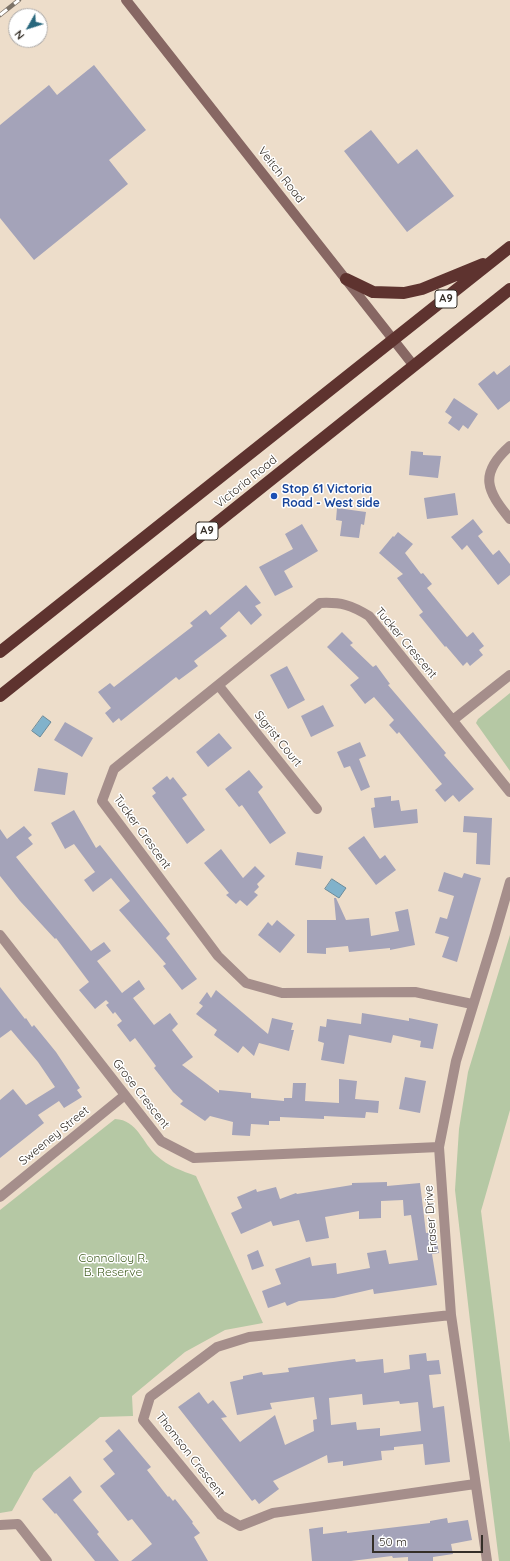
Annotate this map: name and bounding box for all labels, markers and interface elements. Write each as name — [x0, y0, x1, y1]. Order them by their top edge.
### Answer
north arrow — [8, 8, 48, 48]
text: N — [11, 27, 27, 42]
street label: Veitch Road — [255, 144, 307, 206]
road number: A9 — [435, 290, 457, 308]
street label: Victoria Road — [212, 453, 280, 511]
place label: Stop 61 Victoria Road - West side — [282, 482, 380, 510]
marker: Stop 61 Victoria Road - West side — [269, 491, 279, 501]
road number: A9 — [196, 522, 218, 540]
street label: Tucker Crescent — [372, 605, 440, 681]
street label: Sigrist Court — [251, 708, 305, 770]
street label: Tucker Crescent — [110, 792, 174, 872]
street label: Grose Crescent — [109, 1056, 173, 1132]
street label: Sweeney Street — [16, 1103, 92, 1169]
street label: Fraser Drive — [421, 1185, 441, 1253]
park label: Connolloy R. B. Reserve — [78, 1251, 148, 1279]
street label: Thomson Crescent — [152, 1410, 228, 1500]
scale bar — [374, 1527, 485, 1553]
text: 50 m — [379, 1534, 407, 1549]

